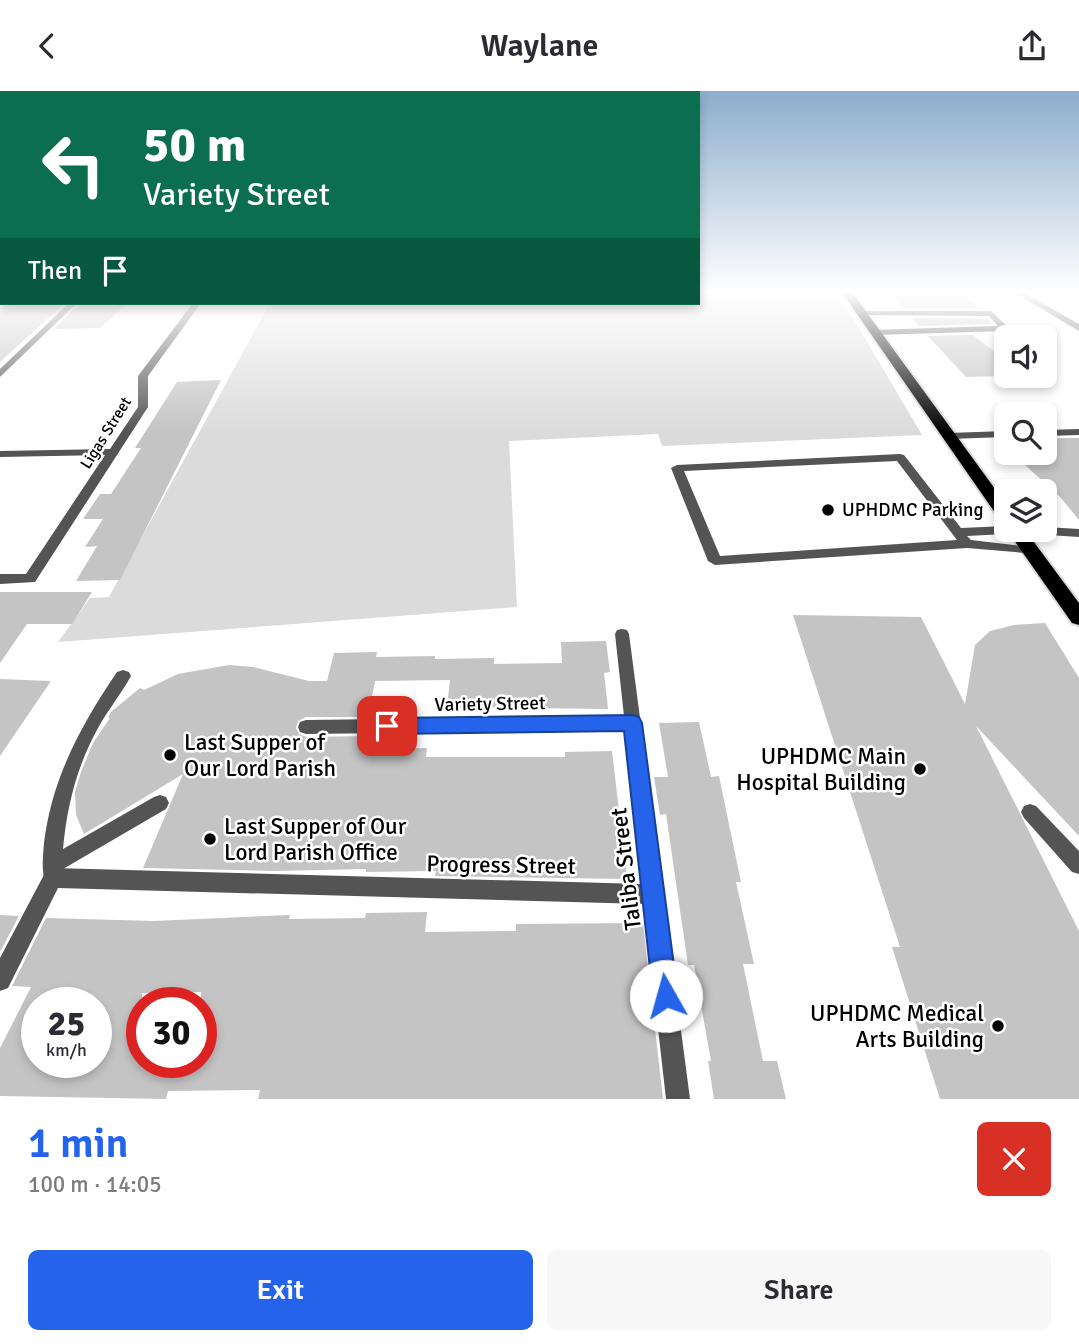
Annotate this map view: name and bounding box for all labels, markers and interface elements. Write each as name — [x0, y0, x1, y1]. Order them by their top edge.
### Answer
text: Waylane — [481, 26, 598, 65]
icon: back — [28, 27, 66, 65]
icon: share — [1013, 27, 1051, 65]
text: 50 m — [143, 115, 246, 175]
icon: left — [28, 119, 119, 210]
text: Variety Street — [143, 175, 330, 214]
icon: arrive — [96, 252, 134, 290]
text: Then — [28, 255, 82, 287]
map controls — [994, 325, 1057, 542]
button: sound — [994, 325, 1057, 388]
street label: Ligas Street — [76, 393, 136, 473]
button: search — [994, 402, 1057, 465]
button: layers — [994, 479, 1057, 542]
place label: UPHDMC Parking — [842, 498, 984, 522]
marker: UPHDMC Parking — [820, 502, 836, 518]
street label: Variety Street — [434, 691, 546, 717]
pin — [357, 696, 417, 756]
icon: arrive — [368, 707, 406, 745]
place label: Last Supper of Our Lord Parish — [184, 728, 336, 783]
place label: UPHDMC Main Hospital Building — [736, 742, 906, 797]
marker: Last Supper of Our Lord Parish — [162, 747, 178, 763]
marker: UPHDMC Main Hospital Building — [912, 761, 928, 777]
street label: Taliba Street — [604, 806, 648, 932]
place label: Last Supper of Our Lord Parish Office — [224, 812, 407, 867]
marker: Last Supper of Our Lord Parish Office — [202, 831, 218, 847]
street label: Progress Street — [426, 849, 576, 881]
position arrow — [629, 959, 703, 1033]
speed limit sign: 30 — [126, 987, 217, 1078]
place label: UPHDMC Medical Arts Building — [810, 999, 984, 1054]
text: 25 — [48, 1002, 85, 1045]
marker: UPHDMC Medical Arts Building — [990, 1018, 1006, 1034]
text: km/h — [46, 1039, 87, 1061]
text: 1 min — [28, 1118, 129, 1169]
button: close — [977, 1122, 1051, 1196]
text: 100 m · 14:05 — [28, 1170, 162, 1199]
button: Exit — [28, 1250, 533, 1330]
button: Share — [547, 1250, 1051, 1330]

